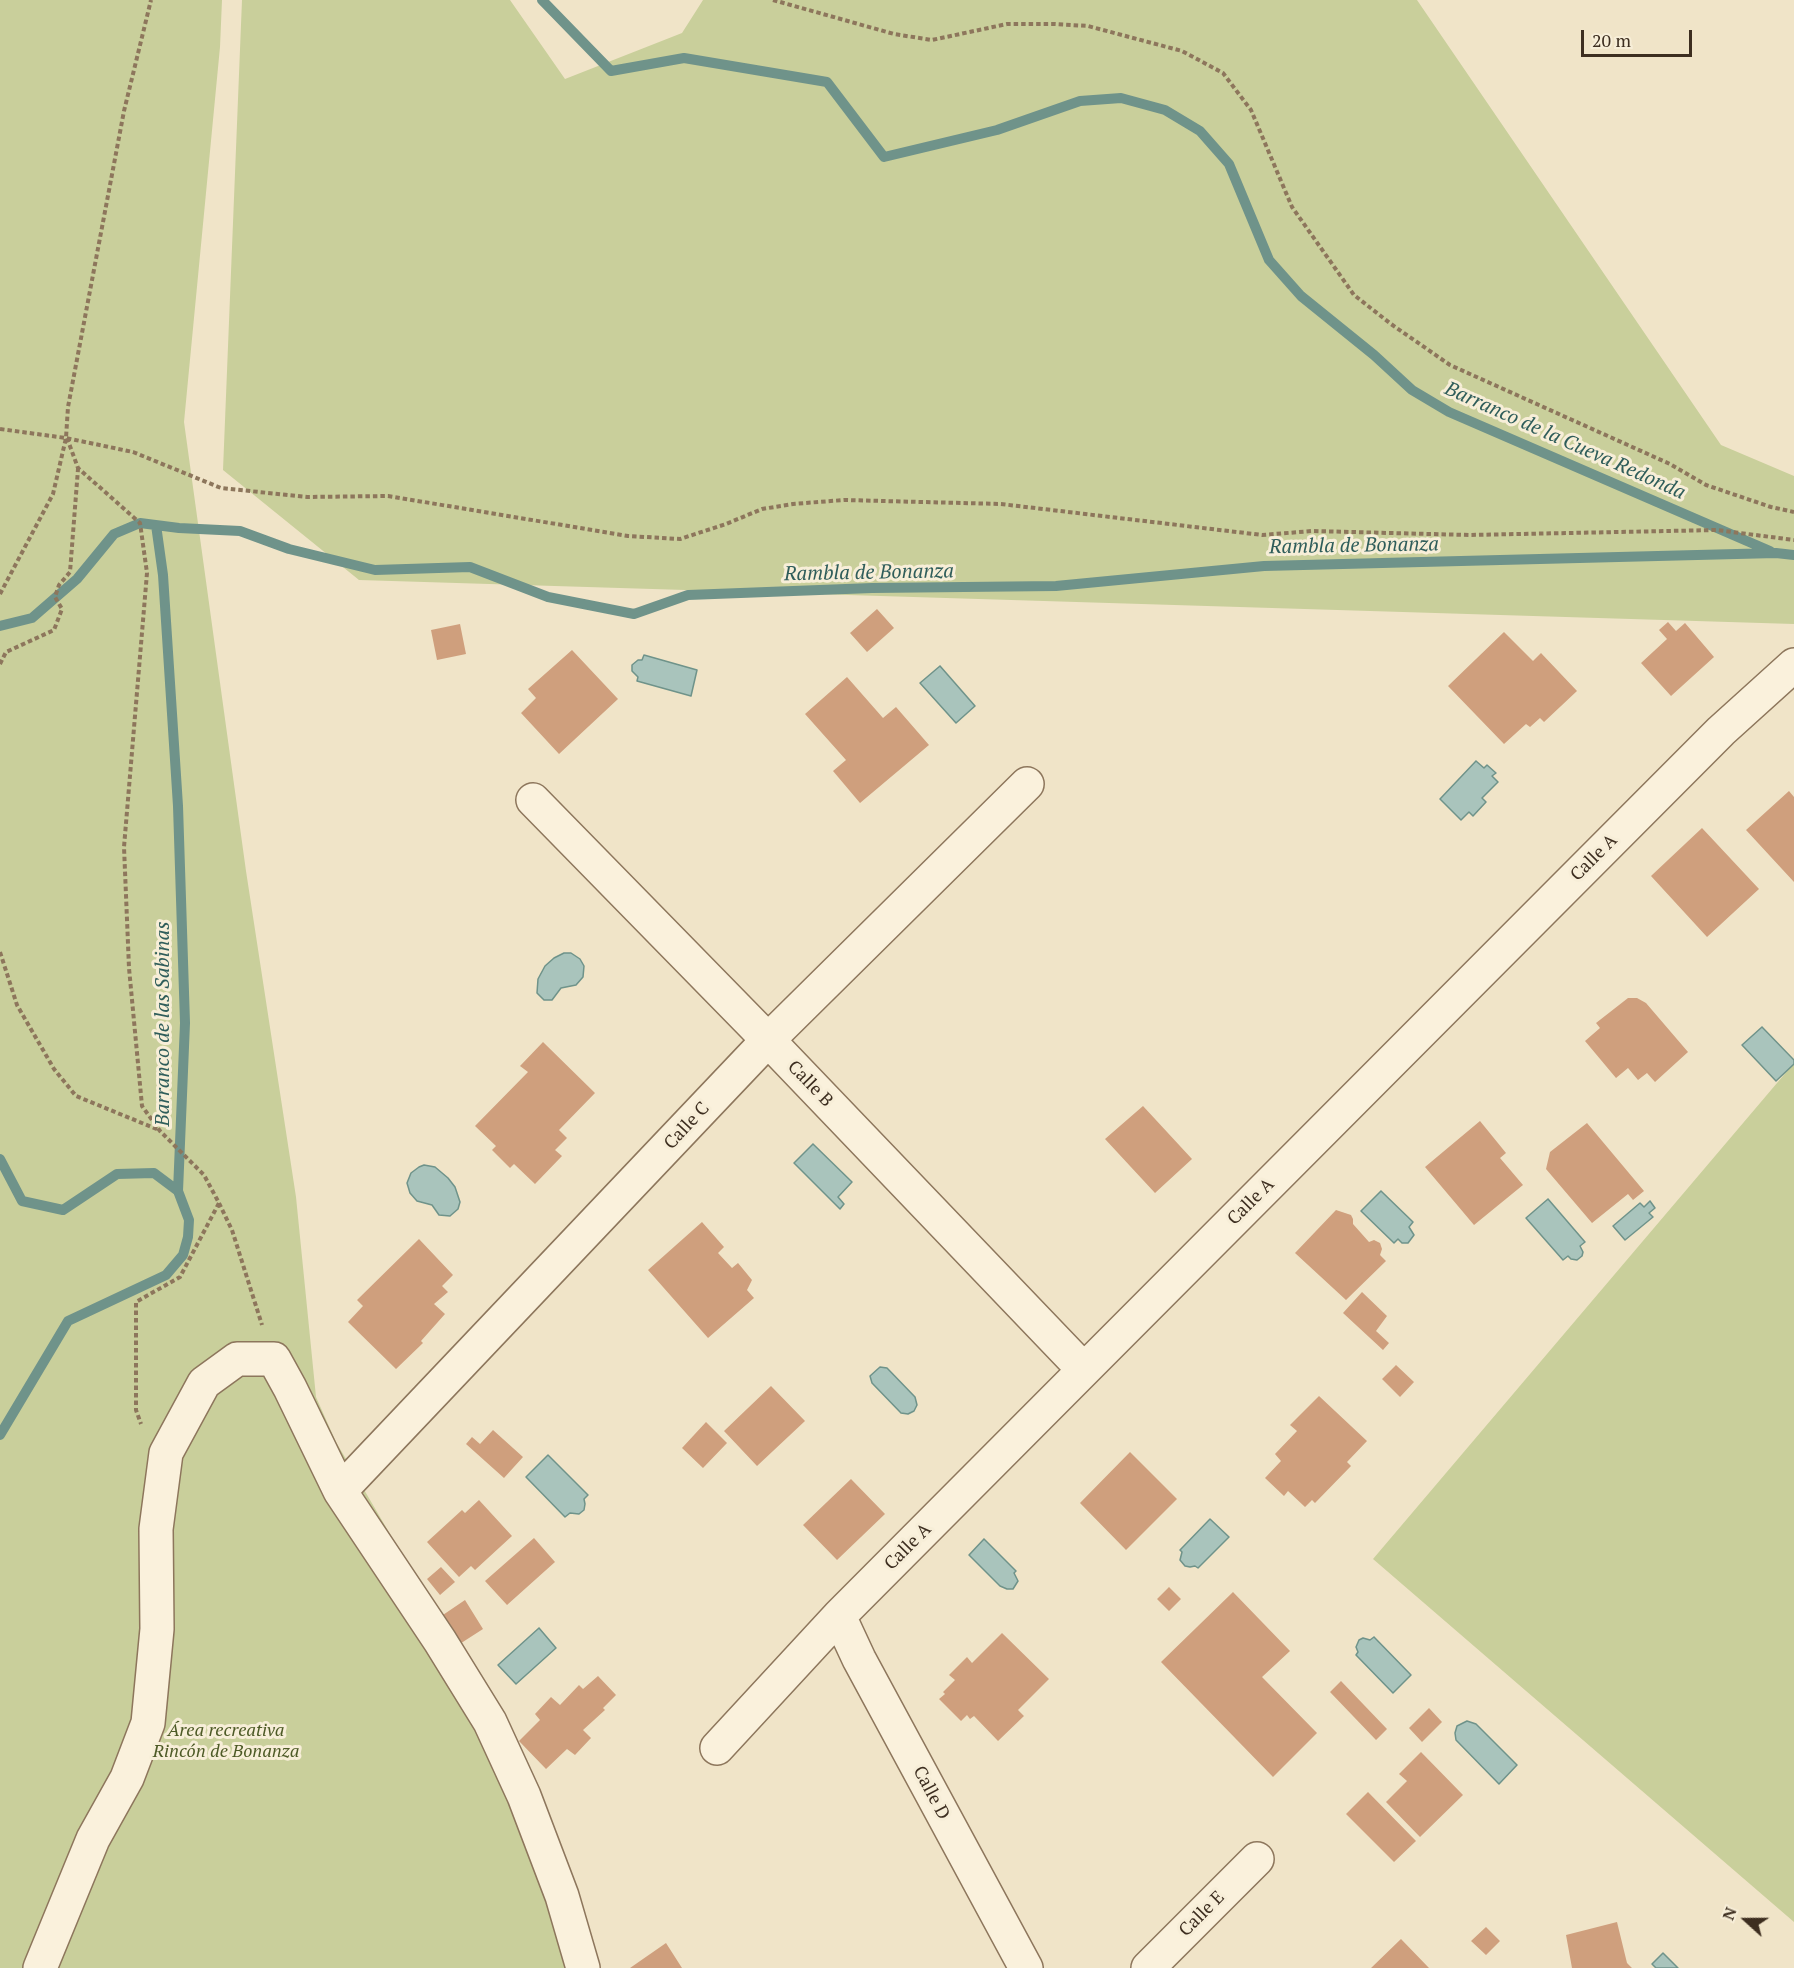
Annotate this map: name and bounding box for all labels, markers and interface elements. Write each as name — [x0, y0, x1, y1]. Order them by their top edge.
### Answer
scale bar — [1584, 18, 1695, 56]
text: 20 m — [1592, 28, 1631, 52]
water label: Barranco de la Cueva Redonda — [1441, 377, 1689, 505]
water label: Rambla de Bonanza — [1269, 533, 1439, 559]
water label: Rambla de Bonanza — [784, 560, 954, 586]
street label: Calle A — [1566, 830, 1622, 886]
water label: Barranco de las Sabinas — [151, 921, 175, 1127]
street label: Calle B — [783, 1056, 837, 1112]
street label: Calle C — [660, 1098, 714, 1154]
street label: Calle A — [1223, 1174, 1279, 1230]
street label: Calle A — [880, 1519, 936, 1575]
park label: Área recreativa Rincón de Bonanza — [153, 1720, 299, 1762]
street label: Calle D — [908, 1762, 954, 1824]
street label: Calle E — [1175, 1887, 1229, 1941]
north arrow — [1716, 1890, 1776, 1950]
text: N — [1717, 1904, 1742, 1923]

